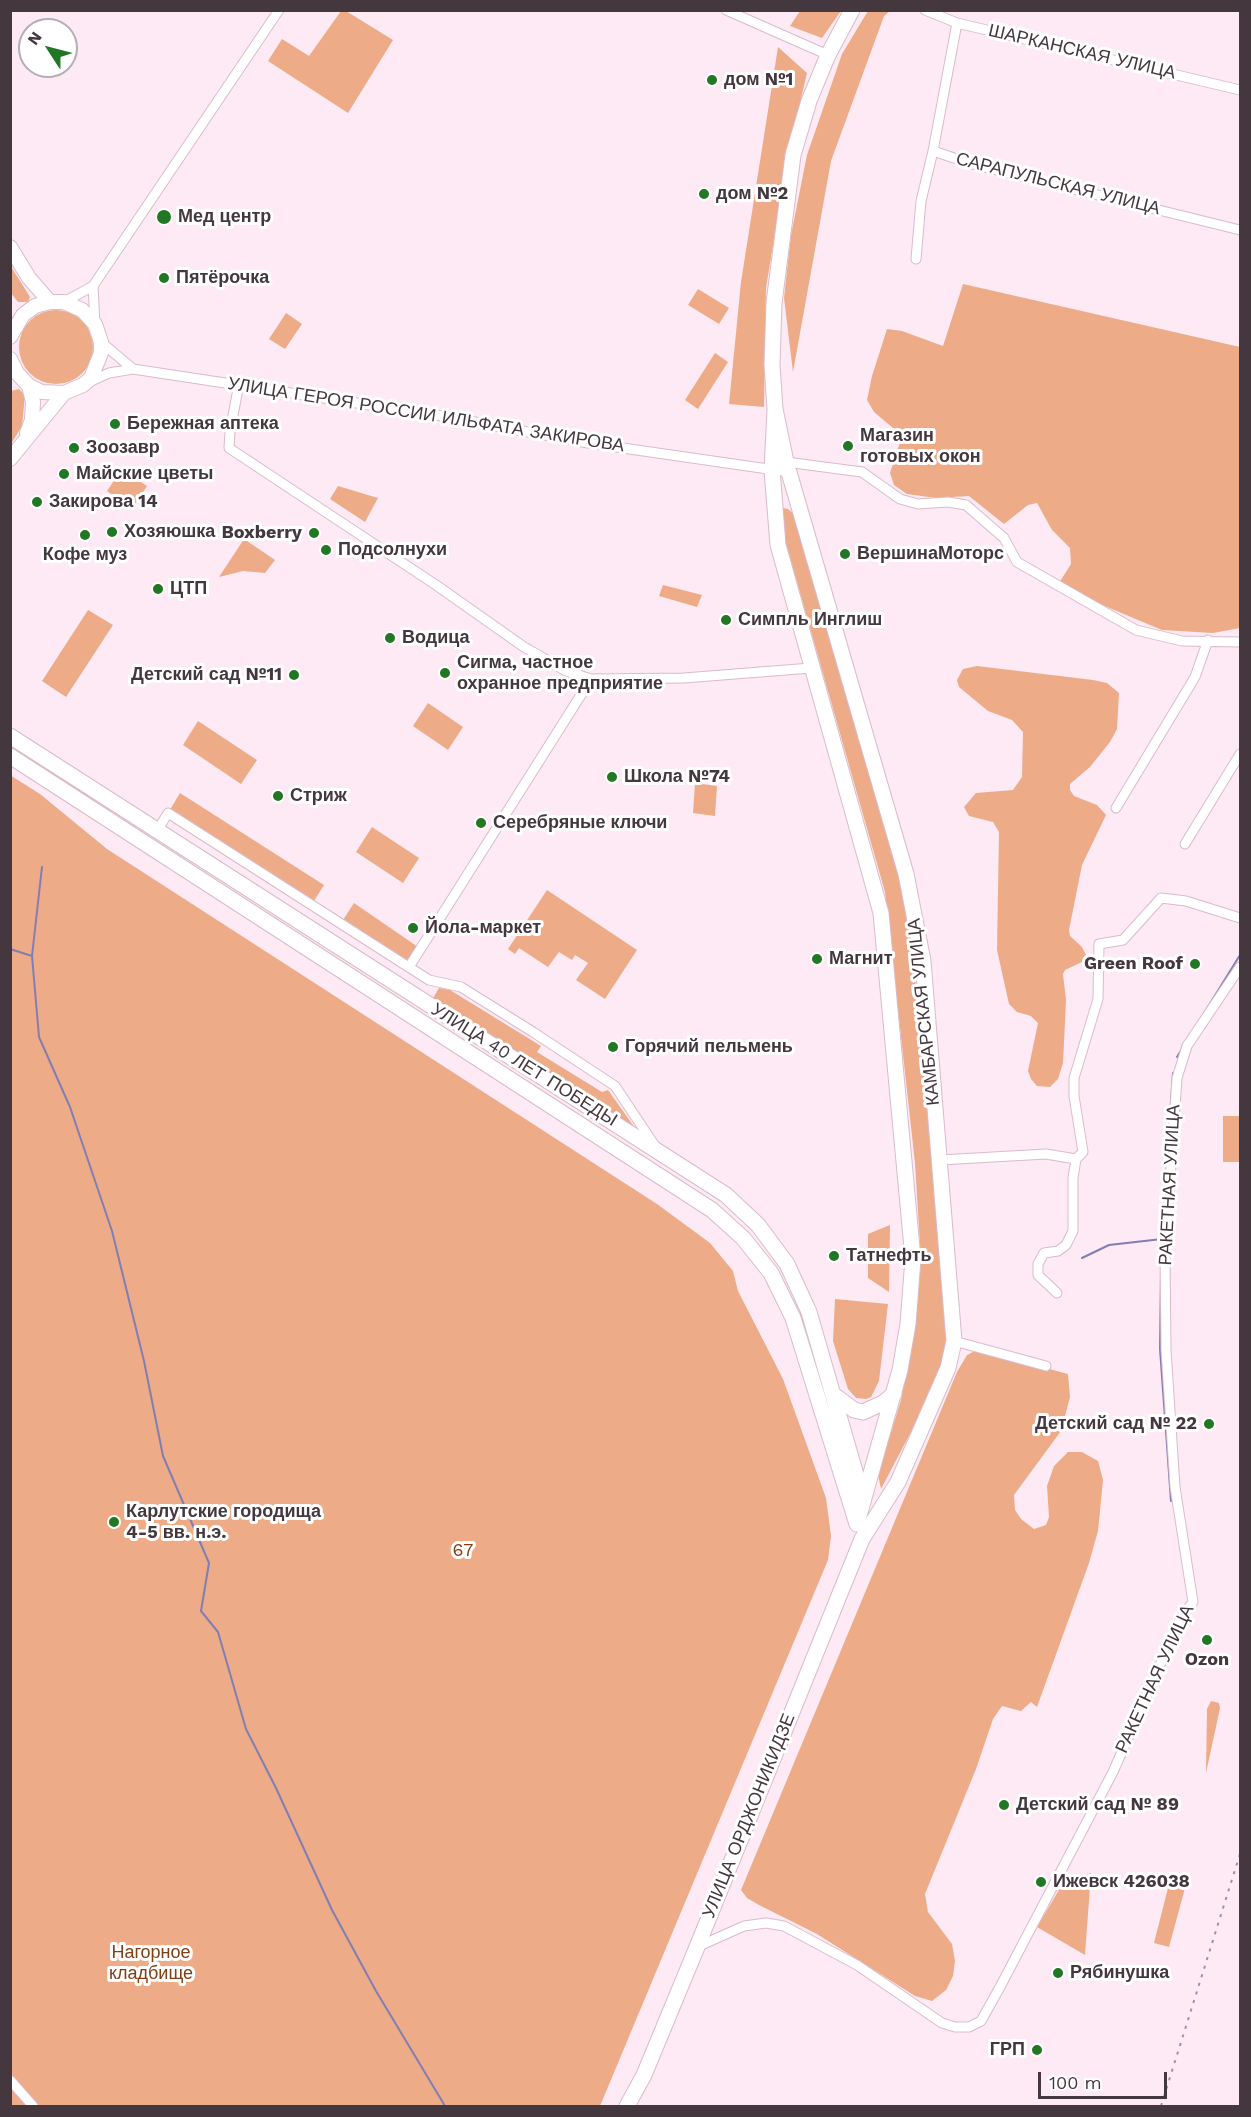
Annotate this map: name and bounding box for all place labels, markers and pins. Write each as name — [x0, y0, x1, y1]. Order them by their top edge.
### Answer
place label: дом №1 — [724, 69, 793, 91]
marker: дом №1 — [705, 73, 719, 87]
place label: дом №2 — [716, 183, 788, 205]
marker: дом №2 — [697, 187, 711, 201]
place label: Мед центр — [178, 206, 271, 228]
marker: Мед центр — [155, 208, 173, 226]
place label: Пятёрочка — [176, 267, 269, 289]
marker: Пятёрочка — [157, 271, 171, 285]
place label: Бережная аптека — [127, 413, 279, 435]
marker: Бережная аптека — [108, 417, 122, 431]
place label: Магазин готовых окон — [860, 425, 981, 468]
place label: Зоозавр — [86, 437, 160, 459]
marker: Магазин готовых окон — [841, 439, 855, 453]
marker: Зоозавр — [67, 441, 81, 455]
place label: Майские цветы — [76, 463, 213, 485]
marker: Майские цветы — [57, 467, 71, 481]
place label: Закирова 14 — [49, 491, 158, 513]
marker: Закирова 14 — [30, 495, 44, 509]
place label: Хозяюшка — [124, 521, 215, 543]
place label: Boxberry — [221, 522, 302, 544]
marker: Хозяюшка — [105, 525, 119, 539]
marker: Boxberry — [307, 526, 321, 540]
marker: Кофе муз — [78, 528, 92, 542]
place label: Подсолнухи — [338, 539, 447, 561]
marker: Подсолнухи — [319, 543, 333, 557]
place label: ВершинаМоторс — [857, 543, 1004, 565]
place label: Кофе муз — [43, 544, 127, 566]
marker: ВершинаМоторс — [838, 547, 852, 561]
place label: ЦТП — [170, 578, 207, 600]
marker: ЦТП — [151, 582, 165, 596]
place label: Симпль Инглиш — [738, 609, 882, 631]
marker: Симпль Инглиш — [719, 613, 733, 627]
place label: Водица — [402, 627, 470, 649]
marker: Водица — [383, 631, 397, 645]
place label: Сигма, частное охранное предприятие — [457, 652, 663, 694]
place label: Детский сад №11 — [131, 664, 282, 686]
marker: Сигма, частное охранное предприятие — [438, 666, 452, 680]
marker: Детский сад №11 — [287, 668, 301, 682]
place label: Школа №74 — [624, 766, 730, 788]
marker: Школа №74 — [605, 770, 619, 784]
place label: Стриж — [290, 785, 347, 807]
marker: Стриж — [271, 789, 285, 803]
place label: Серебряные ключи — [493, 812, 667, 834]
marker: Серебряные ключи — [474, 816, 488, 830]
place label: Йола-маркет — [425, 917, 541, 939]
marker: Йола-маркет — [406, 921, 420, 935]
place label: Магнит — [829, 948, 892, 970]
marker: Магнит — [810, 952, 824, 966]
place label: Green Roof — [1084, 953, 1183, 975]
marker: Green Roof — [1188, 957, 1202, 971]
place label: Горячий пельмень — [625, 1036, 793, 1058]
marker: Горячий пельмень — [606, 1040, 620, 1054]
place label: Татнефть — [846, 1245, 932, 1267]
marker: Татнефть — [827, 1249, 841, 1263]
place label: Детский сад № 22 — [1035, 1413, 1197, 1435]
marker: Детский сад № 22 — [1202, 1417, 1216, 1431]
place label: Карлутские городища 4-5 вв. н.э. — [126, 1501, 321, 1544]
marker: Карлутские городища 4-5 вв. н.э. — [107, 1515, 121, 1529]
marker: Ozon — [1200, 1633, 1214, 1647]
place label: Ozon — [1185, 1649, 1229, 1671]
place label: Детский сад № 89 — [1016, 1794, 1179, 1816]
marker: Детский сад № 89 — [997, 1798, 1011, 1812]
place label: Ижевск 426038 — [1053, 1871, 1190, 1893]
marker: Ижевск 426038 — [1034, 1875, 1048, 1889]
place label: Рябинушка — [1070, 1962, 1169, 1984]
marker: Рябинушка — [1051, 1966, 1065, 1980]
place label: ГРП — [990, 2039, 1025, 2061]
marker: ГРП — [1030, 2043, 1044, 2057]

